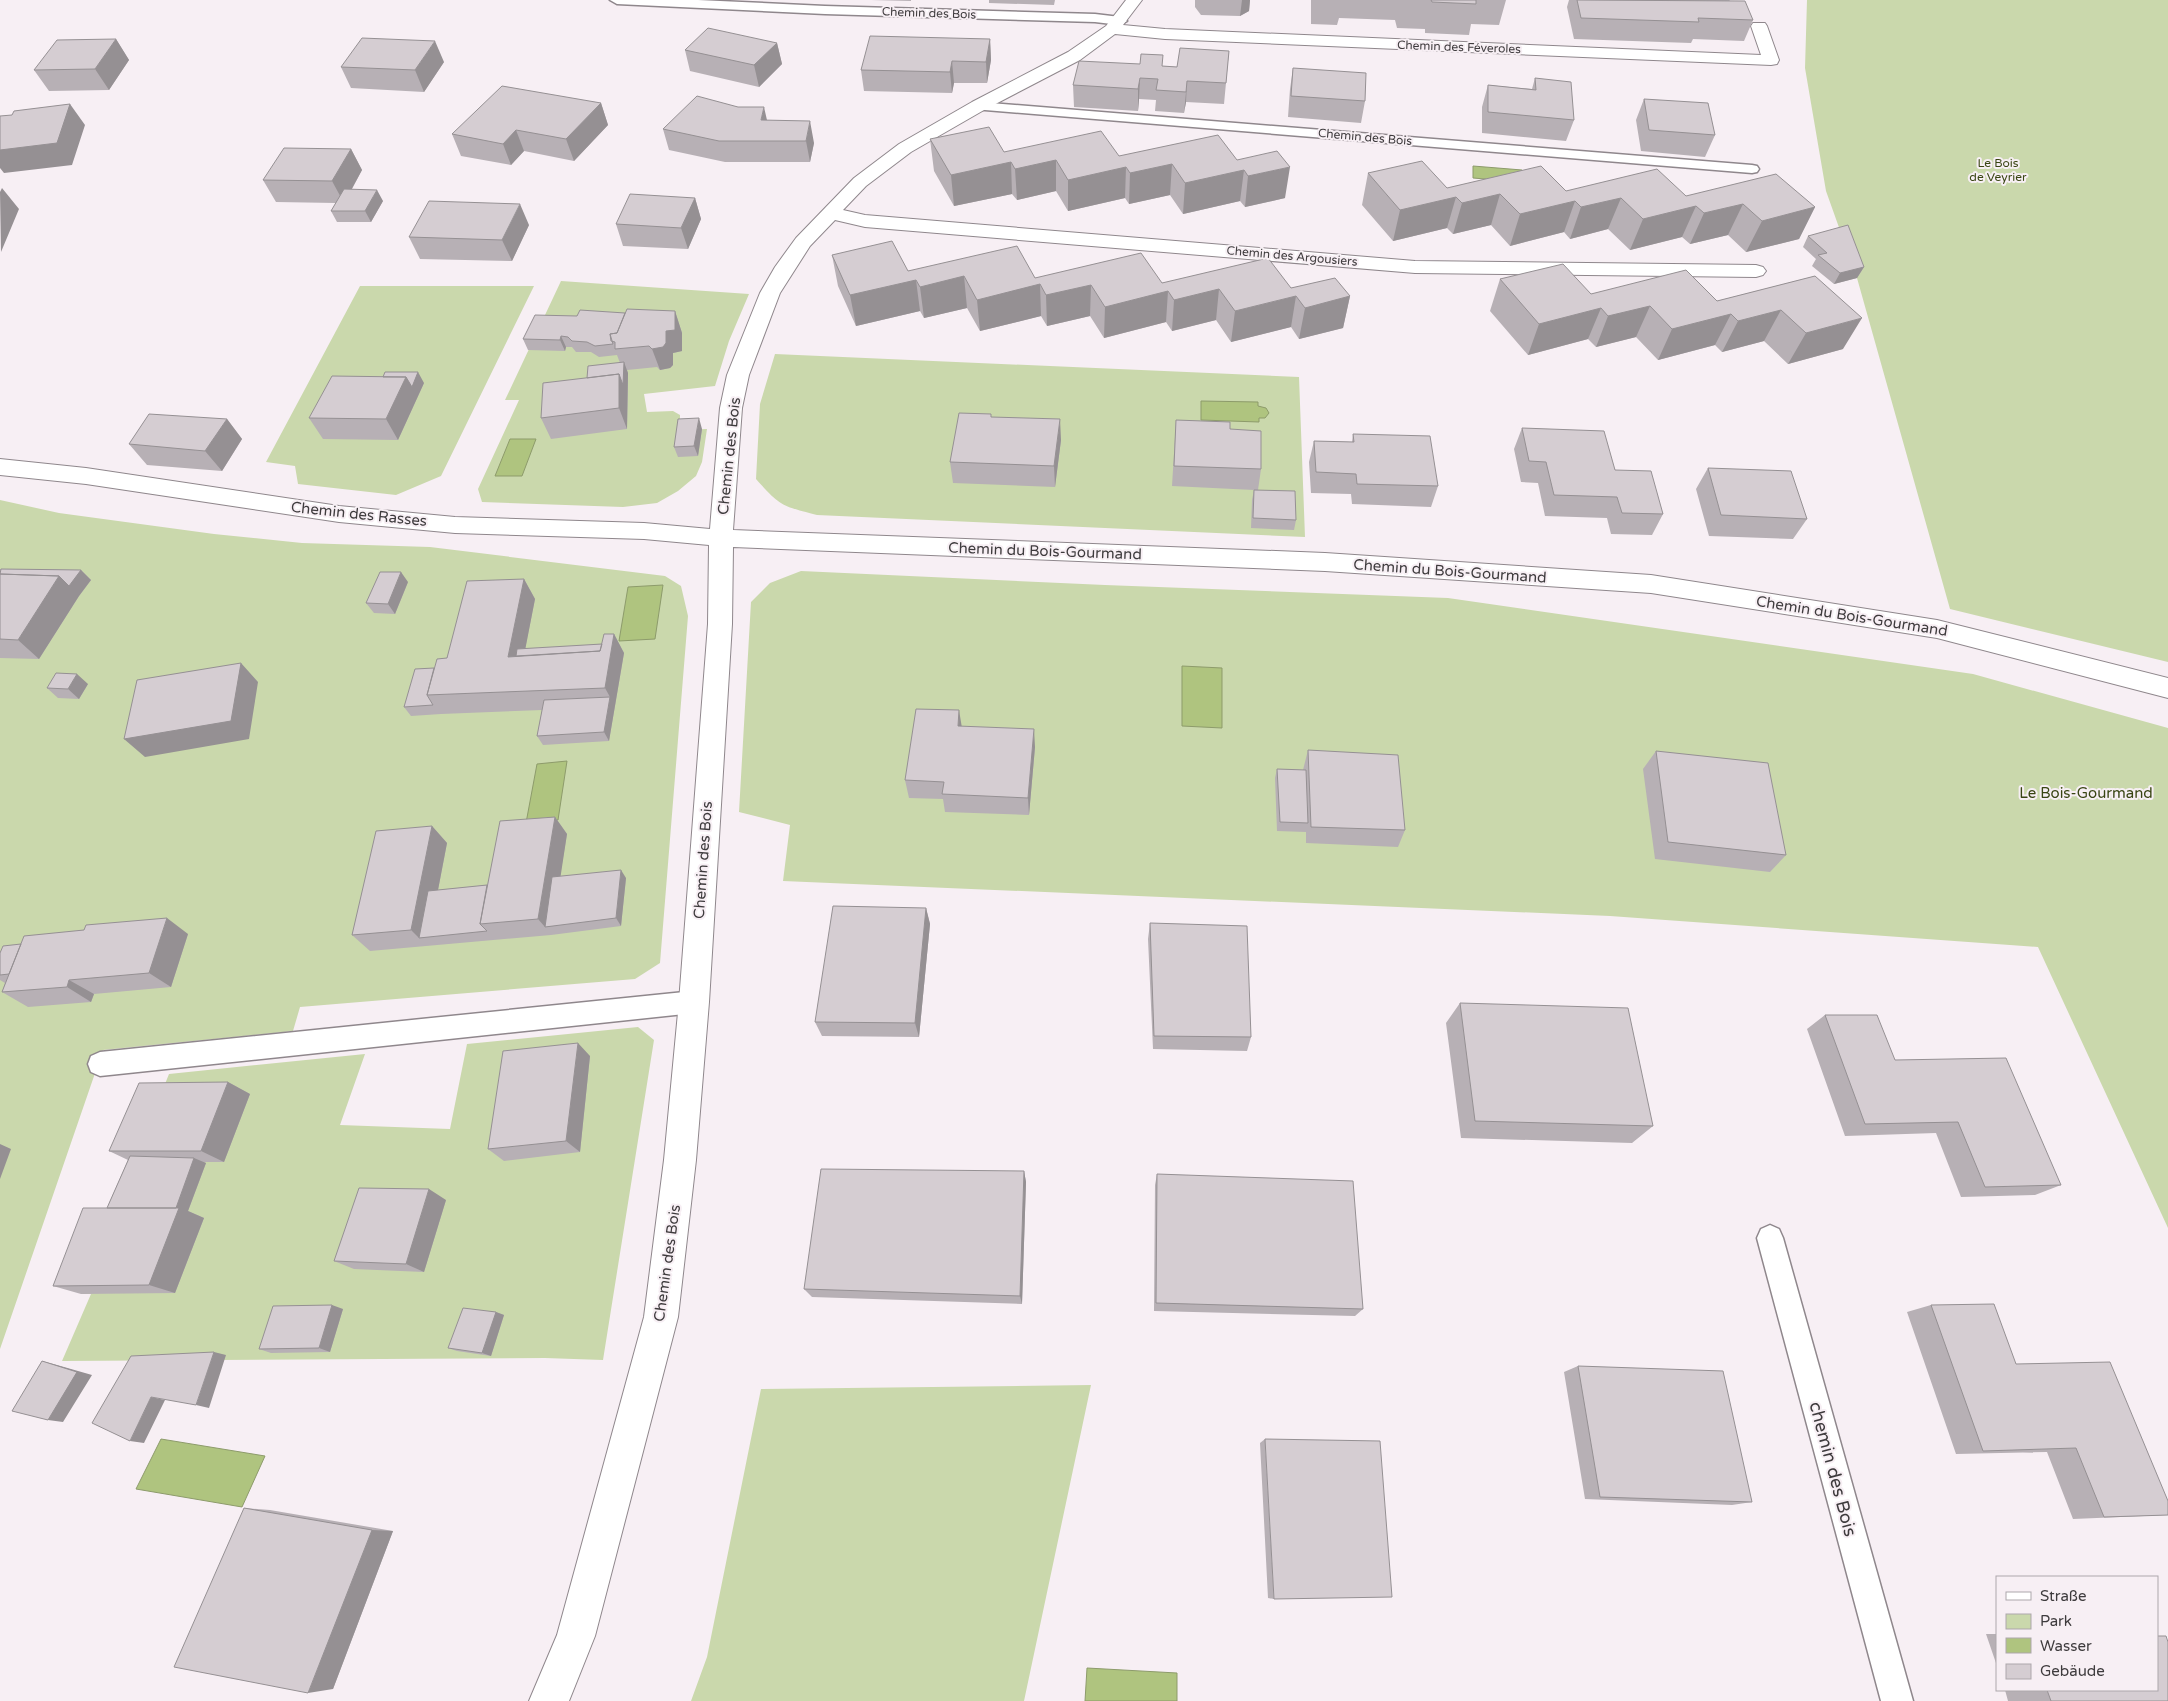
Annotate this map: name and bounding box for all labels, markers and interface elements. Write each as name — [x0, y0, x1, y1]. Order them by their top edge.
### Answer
street label: Chemin des Bois — [882, 4, 977, 22]
street label: Chemin des Féveroles — [1397, 38, 1521, 56]
street label: Chemin des Bois — [1317, 126, 1413, 148]
park label: Le Bois de Veyrier — [1969, 156, 2027, 184]
street label: Chemin des Argousiers — [1226, 243, 1358, 269]
street label: Chemin des Bois — [714, 396, 744, 516]
street label: Chemin des Rasses — [290, 498, 428, 530]
street label: Chemin du Bois-Gourmand — [948, 539, 1142, 563]
street label: Chemin du Bois-Gourmand — [1353, 555, 1547, 587]
street label: Chemin du Bois-Gourmand — [1755, 592, 1949, 640]
park label: Le Bois-Gourmand — [2019, 784, 2153, 802]
street label: Chemin des Bois — [690, 801, 716, 919]
street label: Chemin des Bois — [650, 1203, 684, 1323]
street label: chemin des Bois — [1804, 1399, 1862, 1539]
legend — [1996, 1576, 2158, 1691]
text: Straße — [2040, 1587, 2086, 1605]
text: Park — [2040, 1612, 2072, 1630]
text: Wasser — [2040, 1637, 2092, 1655]
text: Gebäude — [2040, 1662, 2105, 1680]

